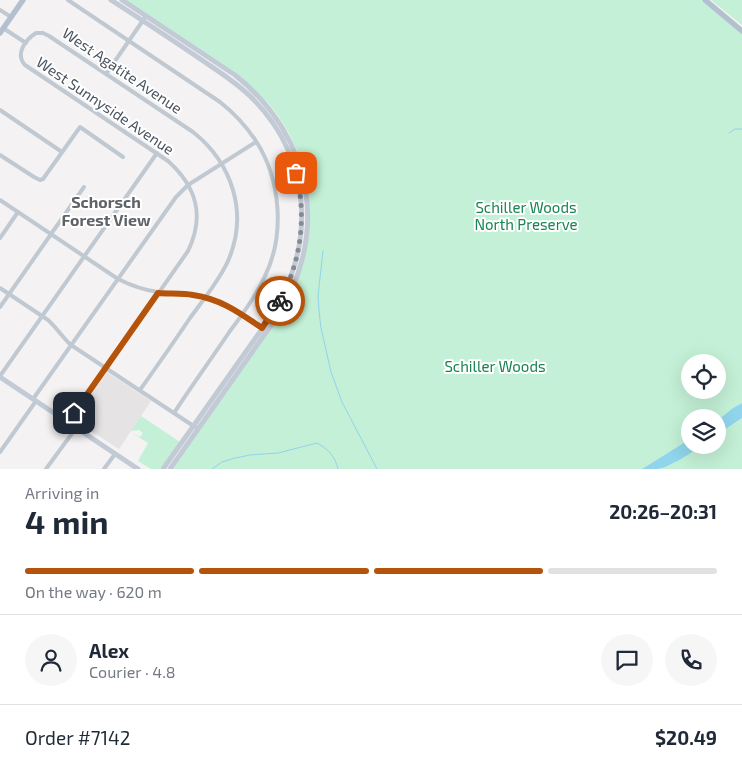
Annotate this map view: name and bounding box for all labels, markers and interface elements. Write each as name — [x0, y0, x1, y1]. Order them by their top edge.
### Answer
street label: West Agatite Avenue — [59, 23, 186, 117]
street label: West Sunnyside Avenue — [33, 52, 178, 158]
pin — [275, 152, 317, 194]
icon: bag — [282, 159, 310, 187]
district label: Schorsch Forest View — [61, 192, 151, 229]
park label: Schiller Woods North Preserve — [474, 198, 578, 233]
courier — [255, 276, 305, 326]
icon: bike — [266, 287, 294, 315]
map controls — [681, 354, 726, 454]
button: locate — [681, 354, 726, 399]
park label: Schiller Woods — [444, 357, 546, 375]
pin — [53, 392, 95, 434]
icon: home — [60, 399, 88, 427]
button: layers — [681, 409, 726, 454]
text: Arriving in — [25, 483, 99, 502]
text: 20:26–20:31 — [609, 500, 717, 523]
text: 4 min — [25, 502, 109, 540]
text: On the way · 620 m — [25, 582, 162, 601]
button: person — [25, 634, 77, 686]
button: chat — [601, 634, 653, 686]
button: phone — [665, 634, 717, 686]
text: Alex — [89, 639, 129, 662]
text: Courier · 4.8 — [89, 662, 176, 681]
text: Order #7142 — [25, 726, 130, 749]
text: $20.49 — [655, 726, 717, 749]

